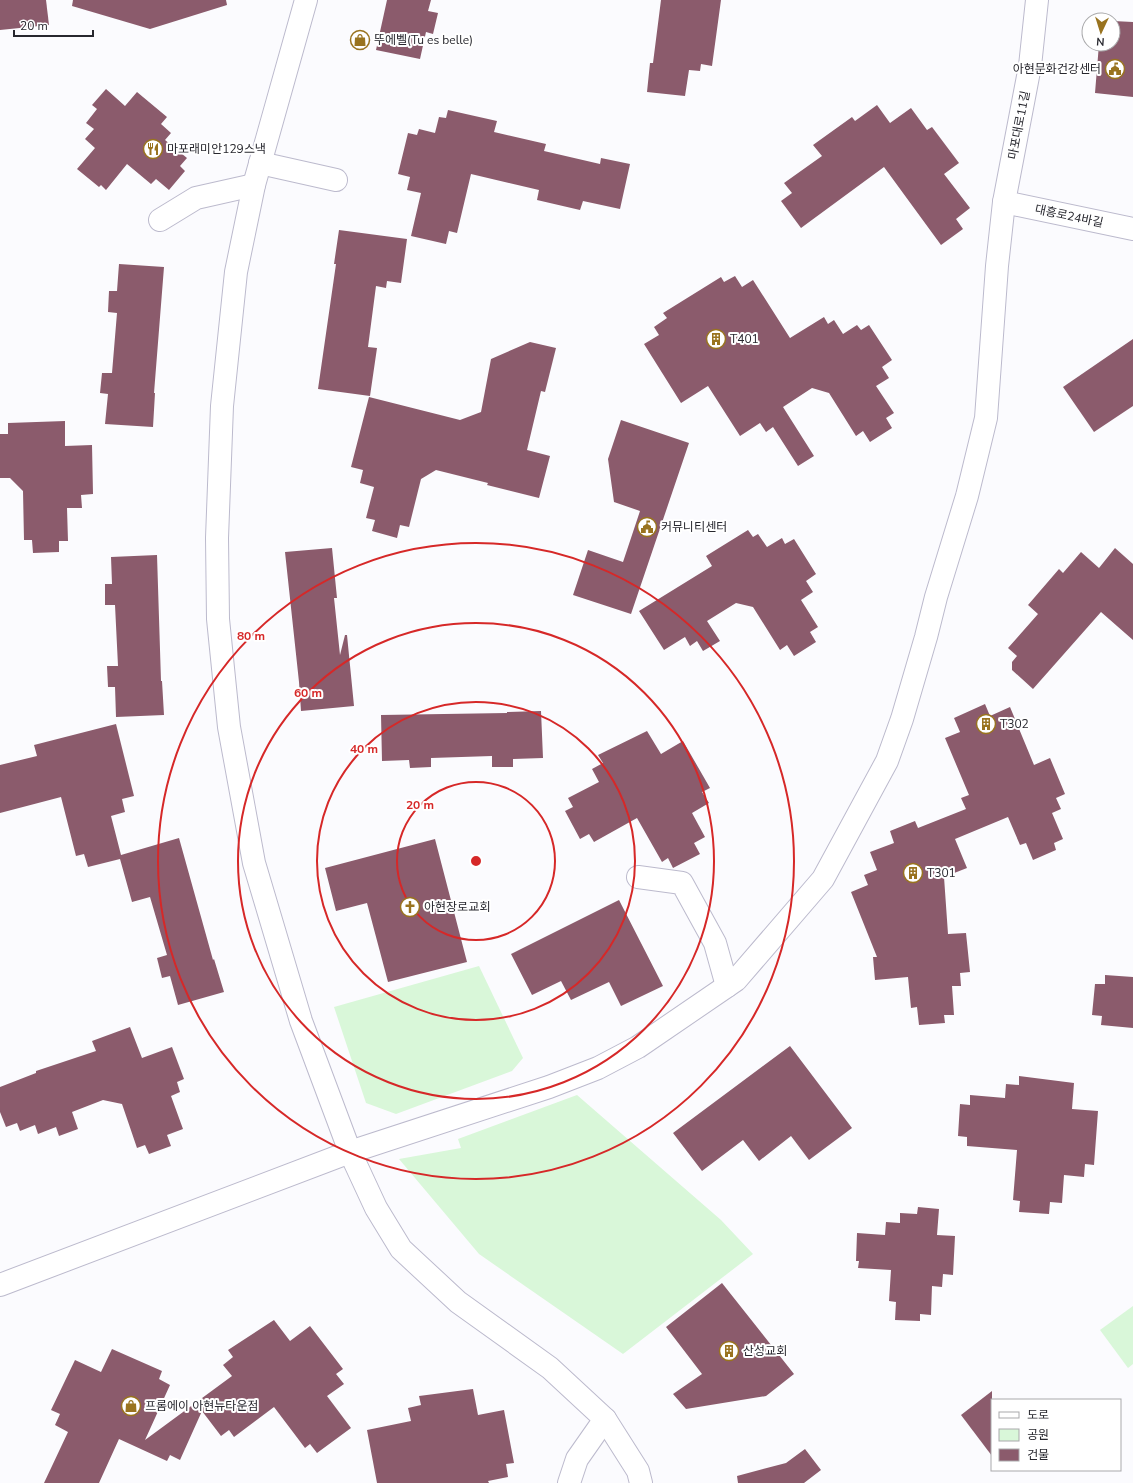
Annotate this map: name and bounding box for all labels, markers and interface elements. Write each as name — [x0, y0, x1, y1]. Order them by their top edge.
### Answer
scale bar — [14, 12, 93, 38]
north arrow — [1081, 12, 1121, 52]
text: 20 m — [20, 18, 48, 34]
shop icon: 뚜에벨(Tu es belle) — [349, 29, 371, 51]
place label: 뚜에벨(Tu es belle) — [374, 32, 473, 48]
text: N — [1096, 34, 1105, 49]
public building icon: 아현문화건강센터 — [1104, 58, 1126, 80]
place label: 아현문화건강센터 — [1013, 61, 1101, 77]
street label: 마포대로11길 — [1005, 89, 1033, 161]
restaurant icon: 마포래미안129스낵 — [142, 138, 164, 160]
place label: 마포래미안129스낵 — [167, 141, 266, 157]
street label: 대흥로24바길 — [1033, 201, 1105, 231]
building icon: T401 — [705, 328, 727, 350]
place label: T401 — [730, 331, 759, 347]
public building icon: 커뮤니티센터 — [636, 516, 658, 538]
place label: 커뮤니티센터 — [661, 519, 727, 535]
text: 80 m — [237, 628, 265, 644]
text: 60 m — [294, 685, 322, 701]
building icon: T302 — [975, 713, 997, 735]
place label: T302 — [1000, 716, 1029, 732]
text: 40 m — [350, 741, 378, 757]
text: 20 m — [406, 797, 434, 813]
centre of rings — [469, 854, 483, 868]
building icon: T301 — [902, 862, 924, 884]
place label: T301 — [927, 865, 956, 881]
church icon: 아현장로교회 — [399, 896, 421, 918]
place label: 아현장로교회 — [424, 899, 490, 915]
building icon: 산성교회 — [718, 1340, 740, 1362]
place label: 산성교회 — [743, 1343, 787, 1359]
shop icon: 프롬에이 아현뉴타운점 — [120, 1395, 142, 1417]
place label: 프롬에이 아현뉴타운점 — [145, 1398, 259, 1414]
legend — [991, 1399, 1121, 1471]
text: 도로 — [1027, 1407, 1049, 1423]
text: 공원 — [1027, 1427, 1049, 1443]
text: 건물 — [1027, 1447, 1049, 1463]

